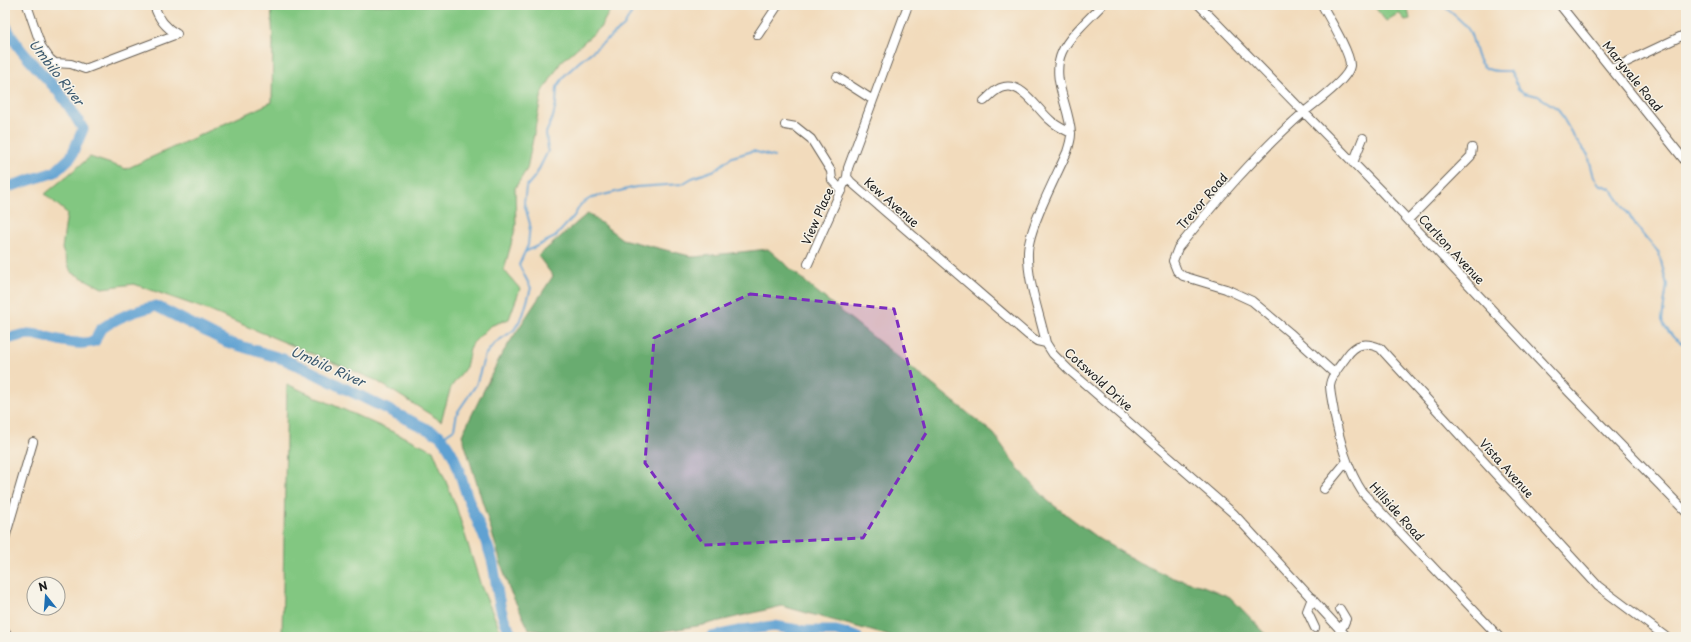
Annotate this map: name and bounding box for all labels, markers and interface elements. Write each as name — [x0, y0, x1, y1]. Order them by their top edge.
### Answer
water label: Umbilo River — [25, 35, 90, 111]
street label: Maryvale Road — [1599, 37, 1667, 115]
street label: Trevor Road — [1172, 169, 1232, 233]
street label: Kew Avenue — [861, 173, 924, 231]
street label: View Place — [796, 184, 838, 248]
street label: Carlton Avenue — [1415, 210, 1490, 288]
water label: Umbilo River — [288, 341, 370, 392]
street label: Cotswold Drive — [1061, 343, 1137, 415]
street label: Vista Avenue — [1475, 434, 1539, 502]
street label: Hillside Road — [1366, 478, 1429, 545]
north arrow — [26, 576, 66, 616]
text: N — [36, 576, 50, 595]

